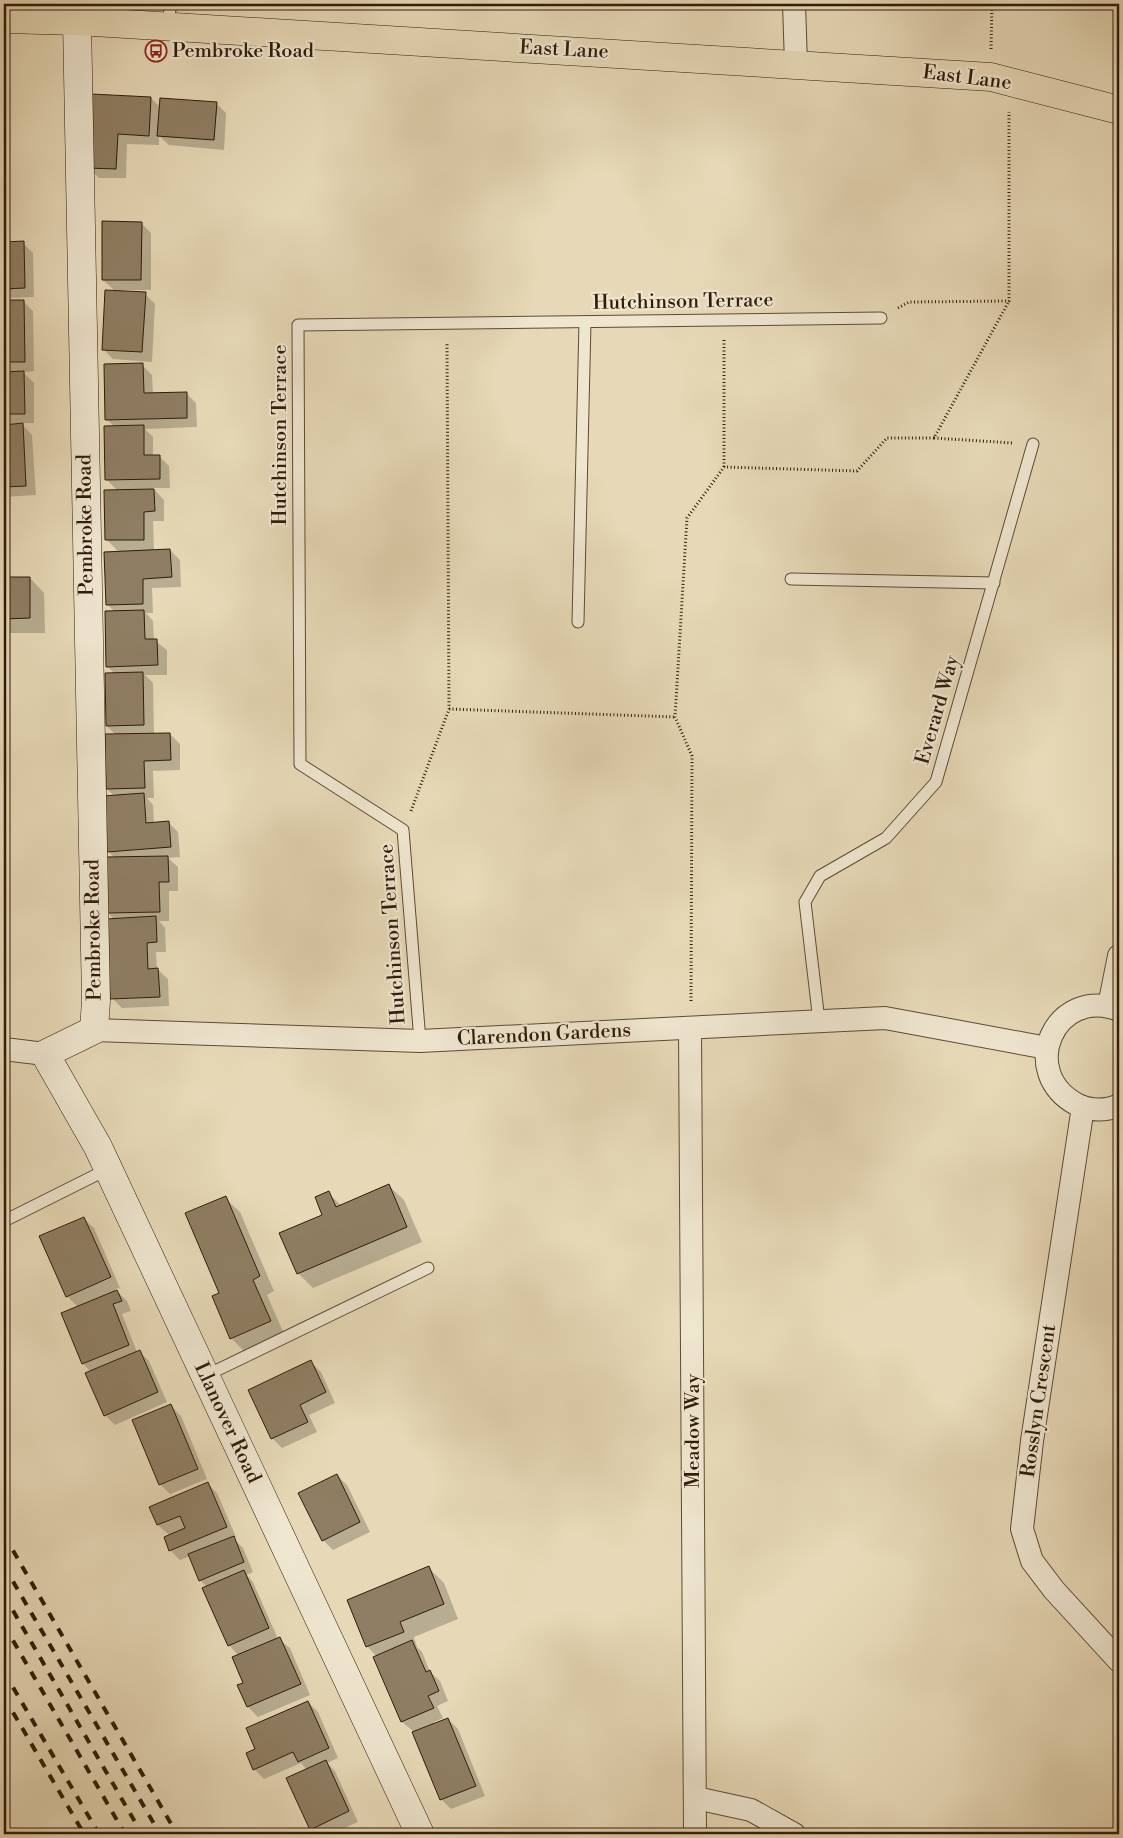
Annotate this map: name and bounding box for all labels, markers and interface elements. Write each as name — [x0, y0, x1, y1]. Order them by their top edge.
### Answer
street label: East Lane — [519, 35, 609, 65]
bus stop icon: Pembroke Road — [144, 39, 168, 63]
place label: Pembroke Road — [172, 39, 315, 64]
street label: East Lane — [921, 60, 1013, 96]
street label: Hutchinson Terrace — [592, 288, 774, 316]
street label: Hutchinson Terrace — [268, 345, 293, 525]
street label: Pembroke Road — [72, 453, 100, 596]
street label: Everard Way — [911, 652, 966, 767]
street label: Hutchinson Terrace — [374, 843, 412, 1025]
street label: Pembroke Road — [80, 858, 108, 1001]
street label: Clarendon Gardens — [456, 1018, 632, 1052]
street label: Rosslyn Crescent — [1016, 1323, 1062, 1479]
street label: Llanover Road — [188, 1358, 266, 1488]
street label: Meadow Way — [681, 1373, 706, 1488]

